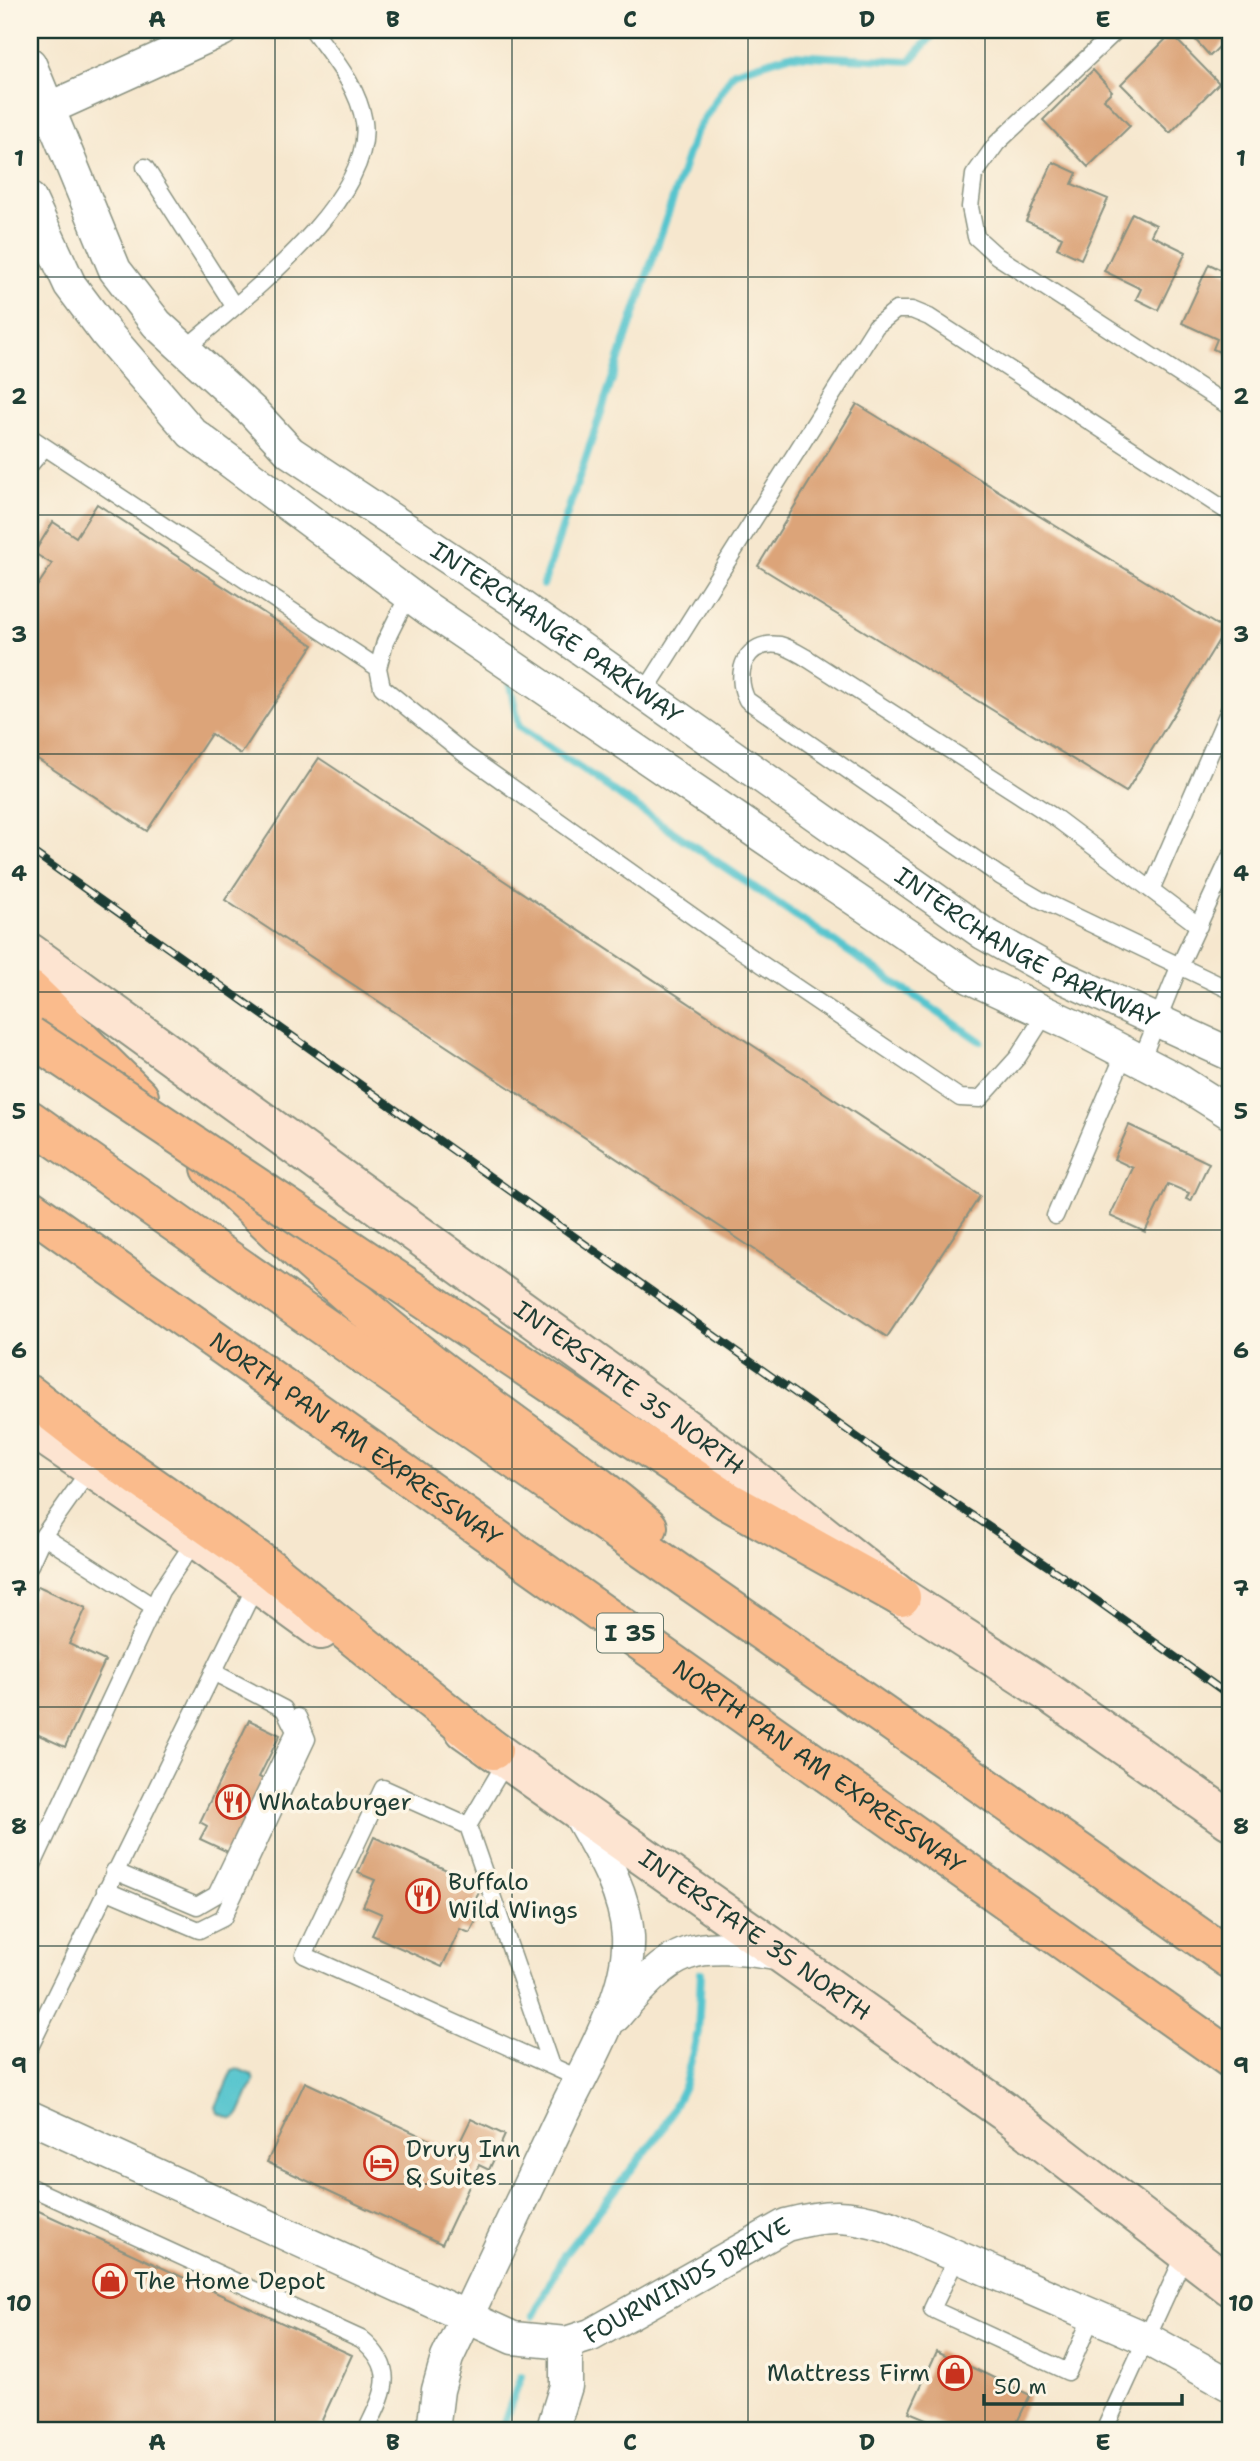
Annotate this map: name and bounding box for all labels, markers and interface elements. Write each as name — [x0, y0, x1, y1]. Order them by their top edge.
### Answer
text: A — [148, 4, 166, 34]
text: B — [386, 4, 400, 34]
text: C — [623, 4, 637, 34]
text: D — [859, 4, 875, 34]
text: E — [1095, 4, 1111, 34]
text: 1 — [14, 143, 24, 173]
text: 1 — [1236, 143, 1246, 173]
text: 2 — [11, 381, 27, 411]
text: 2 — [1233, 381, 1249, 411]
street label: INTERCHANGE PARKWAY — [424, 534, 689, 732]
text: 3 — [11, 619, 27, 649]
text: 3 — [1233, 619, 1249, 649]
text: 4 — [11, 858, 27, 888]
text: 4 — [1233, 858, 1249, 888]
street label: INTERCHANGE PARKWAY — [888, 860, 1164, 1035]
text: 5 — [12, 1096, 26, 1126]
text: 5 — [1234, 1096, 1248, 1126]
street label: INTERSTATE 35 NORTH — [508, 1293, 751, 1482]
street label: NORTH PAN AM EXPRESSWAY — [203, 1325, 509, 1554]
text: 6 — [11, 1335, 27, 1365]
text: 6 — [1233, 1335, 1249, 1365]
text: 7 — [11, 1573, 27, 1603]
text: 7 — [1233, 1573, 1249, 1603]
road number: I 35 — [597, 1614, 663, 1652]
street label: NORTH PAN AM EXPRESSWAY — [666, 1652, 972, 1882]
restaurant icon: Whataburger — [214, 1783, 252, 1821]
place label: Whataburger — [258, 1786, 412, 1818]
text: 8 — [11, 1811, 27, 1841]
text: 8 — [1233, 1811, 1249, 1841]
street label: INTERSTATE 35 NORTH — [633, 1842, 877, 2028]
place label: Buffalo Wild Wings — [448, 1866, 578, 1926]
restaurant icon: Buffalo Wild Wings — [404, 1877, 442, 1915]
text: 9 — [11, 2050, 27, 2080]
text: 9 — [1233, 2050, 1249, 2080]
place label: Drury Inn & Suites — [406, 2133, 521, 2193]
hotel icon: Drury Inn & Suites — [362, 2144, 400, 2182]
street label: FOURWINDS DRIVE — [578, 2210, 796, 2352]
shop icon: The Home Depot — [91, 2262, 129, 2300]
place label: The Home Depot — [134, 2265, 326, 2297]
text: 10 — [6, 2288, 32, 2318]
text: 10 — [1228, 2288, 1254, 2318]
shop icon: Mattress Firm — [936, 2354, 974, 2392]
place label: Mattress Firm — [767, 2357, 930, 2389]
scale bar — [984, 2363, 1181, 2407]
text: 50 m — [994, 2373, 1047, 2401]
text: A — [148, 2427, 166, 2457]
text: B — [386, 2427, 400, 2457]
text: C — [623, 2427, 637, 2457]
text: D — [859, 2427, 875, 2457]
text: E — [1095, 2427, 1111, 2457]

